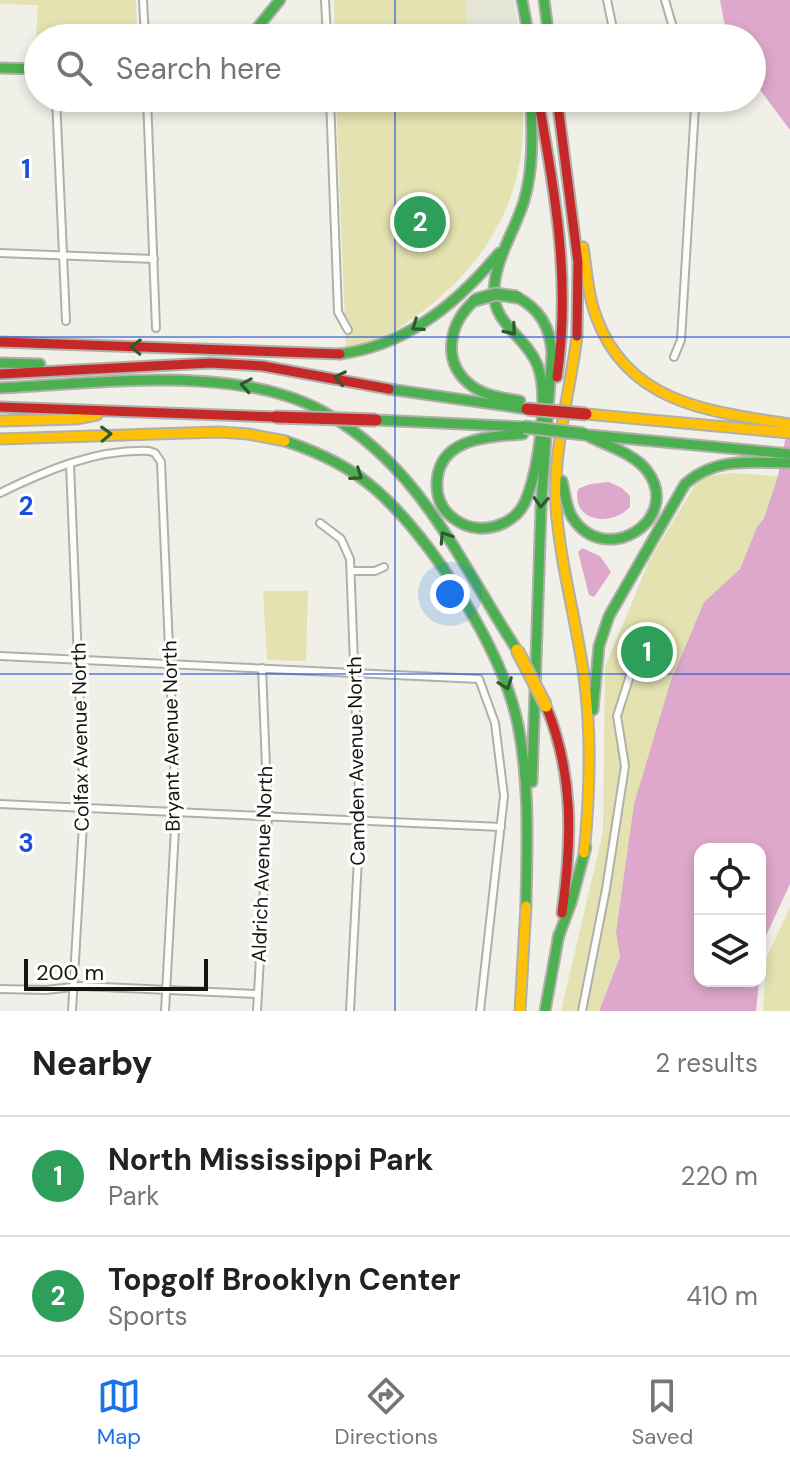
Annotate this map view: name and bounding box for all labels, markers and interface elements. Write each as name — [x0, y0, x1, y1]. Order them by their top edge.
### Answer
search box — [24, 24, 766, 112]
icon: search — [52, 46, 96, 90]
text: Search here — [116, 49, 282, 88]
text: 1 — [21, 152, 31, 186]
pin: 2 — [394, 192, 446, 252]
one-way arrow — [412, 316, 426, 331]
one-way arrow — [501, 321, 516, 335]
one-way arrow — [129, 338, 142, 356]
one-way arrow — [333, 371, 347, 388]
one-way arrow — [239, 378, 253, 395]
one-way arrow — [100, 426, 113, 443]
one-way arrow — [349, 465, 363, 480]
text: 2 — [18, 489, 34, 523]
one-way arrow — [533, 496, 550, 509]
one-way arrow — [439, 532, 454, 546]
your location — [430, 574, 470, 614]
pin: 1 — [621, 622, 673, 682]
street label: Bryant Avenue North — [156, 640, 186, 832]
street label: Colfax Avenue North — [65, 642, 95, 832]
street label: Camden Avenue North — [341, 656, 371, 866]
one-way arrow — [496, 676, 513, 690]
street label: Aldrich Avenue North — [246, 765, 278, 963]
text: 3 — [18, 826, 34, 860]
map controls — [694, 843, 766, 987]
button: locate — [694, 843, 766, 915]
button: layers — [694, 915, 766, 987]
scale bar — [24, 955, 208, 991]
text: 200 m — [36, 958, 104, 987]
text: Nearby — [32, 1041, 152, 1086]
text: 2 results — [655, 1046, 758, 1080]
text: North Mississippi Park — [108, 1140, 433, 1179]
text: 1 — [53, 1159, 63, 1193]
text: 220 m — [680, 1159, 758, 1193]
text: Park — [108, 1179, 159, 1213]
text: Topgolf Brooklyn Center — [108, 1260, 460, 1299]
text: 2 — [50, 1279, 66, 1313]
text: 410 m — [686, 1279, 758, 1313]
text: Sports — [108, 1299, 188, 1333]
tab: Map — [97, 1374, 141, 1451]
tab: Directions — [335, 1374, 438, 1451]
tab: Saved — [632, 1374, 693, 1451]

